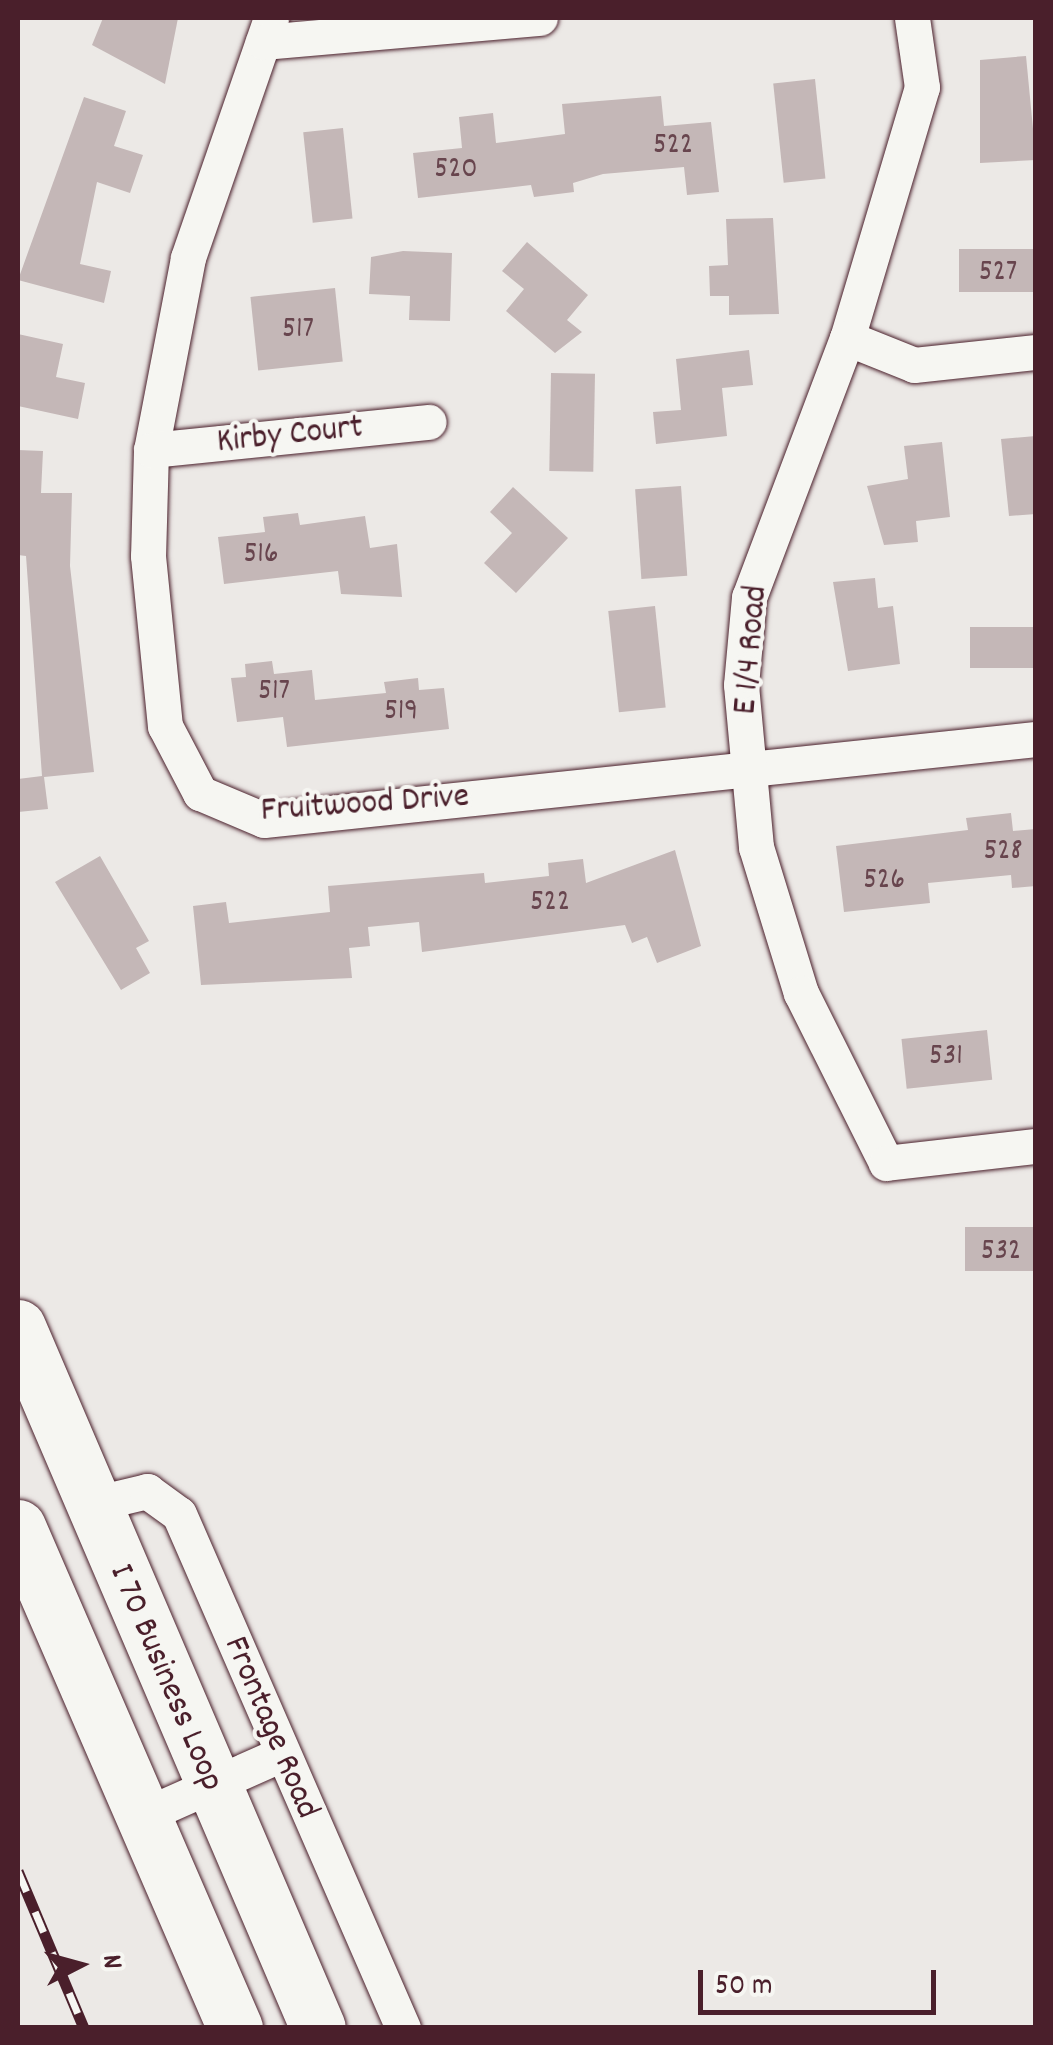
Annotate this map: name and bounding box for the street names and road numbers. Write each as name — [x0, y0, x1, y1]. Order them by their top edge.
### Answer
street label: Kirby Court — [215, 407, 365, 465]
street label: E 1/4 Road — [725, 584, 779, 716]
street label: Fruitwood Drive — [260, 777, 470, 833]
street label: I 70 Business Loop — [98, 1558, 232, 1798]
street label: Frontage Road — [213, 1631, 327, 1825]

